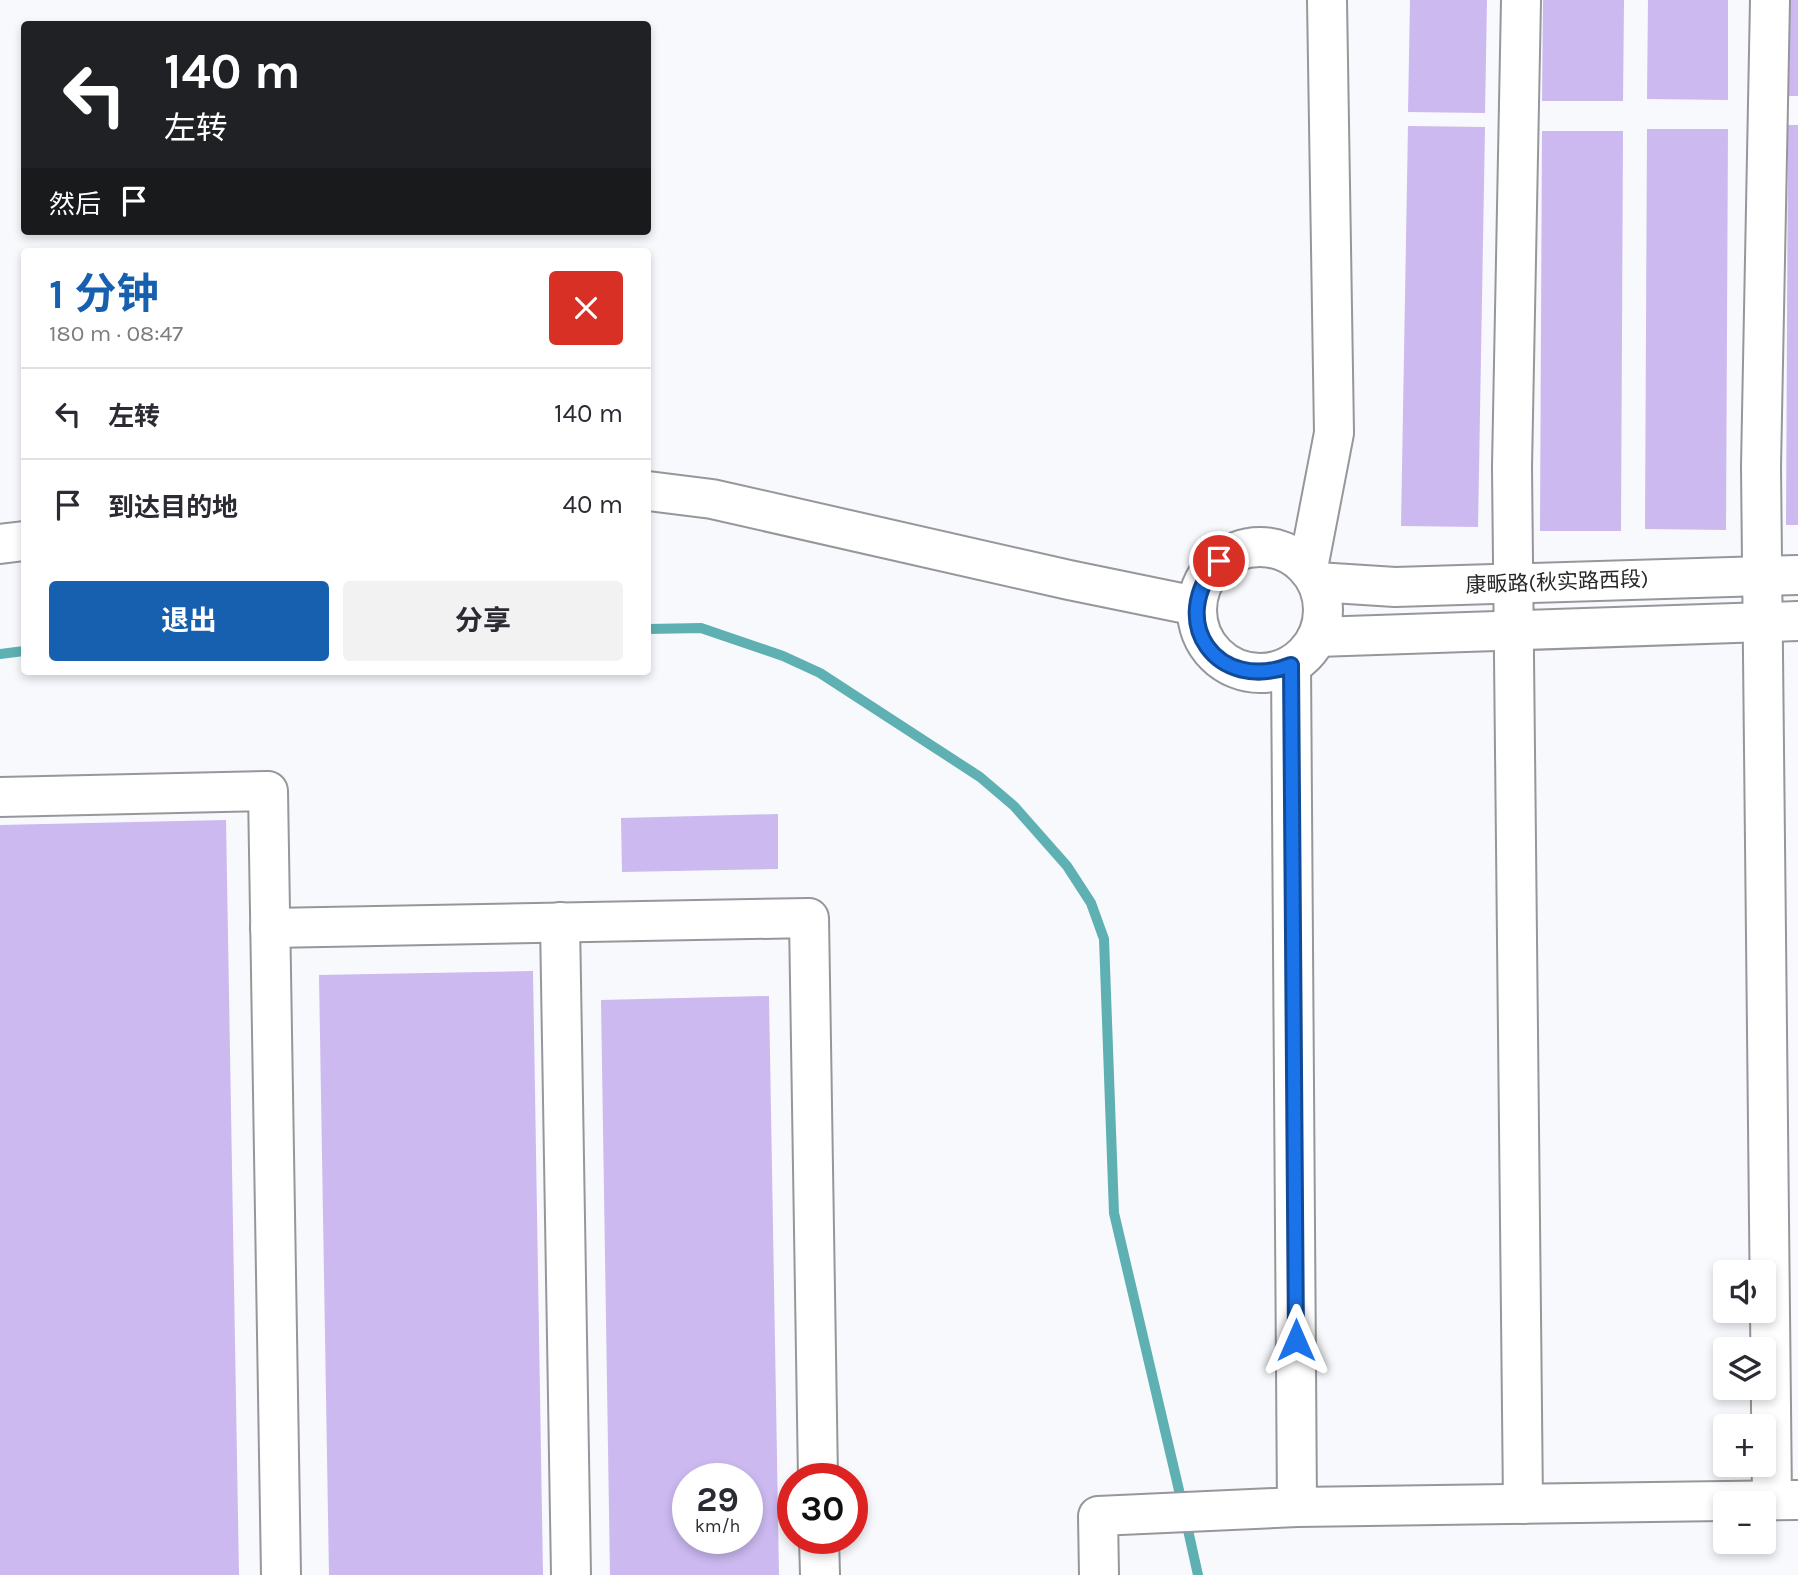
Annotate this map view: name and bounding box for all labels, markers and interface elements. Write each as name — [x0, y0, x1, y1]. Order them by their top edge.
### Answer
text: 140 m — [164, 43, 301, 100]
icon: left — [49, 49, 140, 140]
text: 左转 — [164, 110, 228, 147]
icon: arrive — [115, 182, 153, 220]
text: 然后 — [49, 189, 101, 220]
text: 1 分钟 — [49, 269, 159, 319]
button: close — [549, 271, 623, 345]
text: 180 m · 08:47 — [49, 320, 183, 347]
icon: left — [49, 395, 87, 433]
text: 140 m — [554, 398, 623, 429]
text: 左转 — [108, 401, 160, 432]
icon: arrive — [49, 486, 87, 524]
text: 40 m — [563, 489, 623, 520]
text: 到达目的地 — [108, 492, 238, 523]
pin — [1189, 531, 1249, 591]
icon: arrive — [1200, 542, 1238, 580]
street label: 康畈路(秋实路西段) — [1465, 567, 1649, 597]
button: 退出 — [49, 581, 329, 661]
button: 分享 — [343, 581, 623, 661]
map controls — [1713, 1260, 1776, 1554]
button: sound — [1713, 1260, 1776, 1323]
position arrow — [1259, 1303, 1333, 1377]
button: layers — [1713, 1337, 1776, 1400]
button: + — [1713, 1414, 1776, 1477]
speed limit sign: 30 — [777, 1463, 868, 1554]
text: 29 — [696, 1479, 739, 1520]
button: − — [1713, 1491, 1776, 1554]
text: km/h — [695, 1515, 740, 1537]

